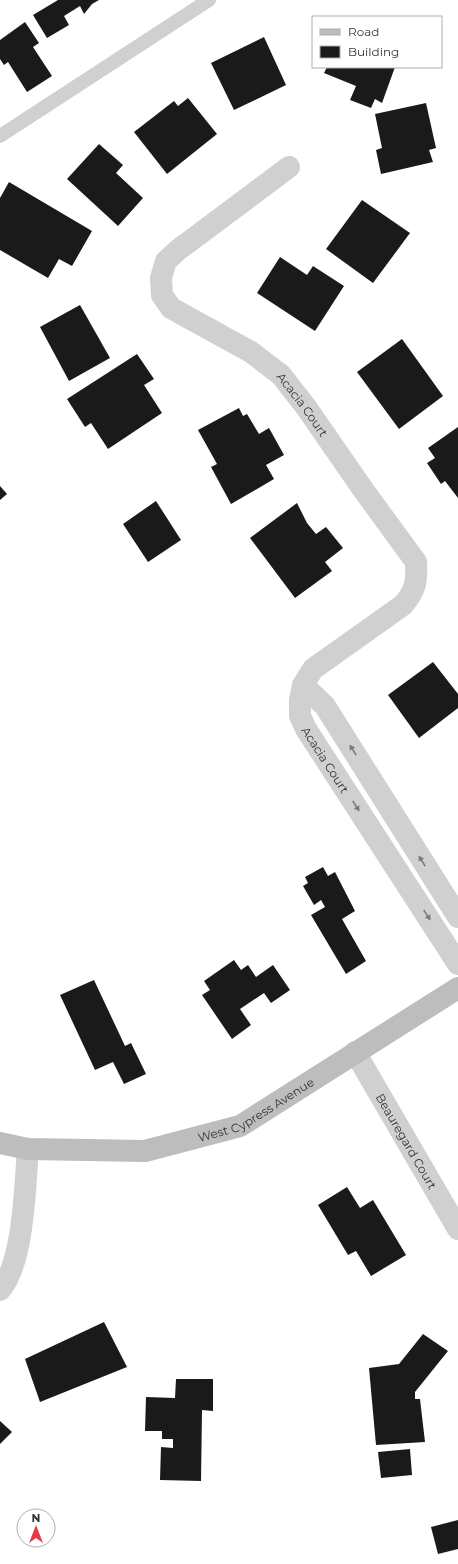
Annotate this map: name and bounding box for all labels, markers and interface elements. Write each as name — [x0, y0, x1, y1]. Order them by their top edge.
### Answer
legend — [312, 16, 442, 68]
text: Road — [348, 24, 379, 39]
text: Building — [348, 44, 399, 59]
street label: Acacia Court — [274, 369, 332, 439]
street label: Acacia Court — [299, 723, 353, 796]
one-way arrow — [349, 745, 357, 756]
one-way arrow — [352, 801, 360, 811]
one-way arrow — [419, 855, 426, 866]
one-way arrow — [423, 909, 430, 921]
street label: West Cypress Avenue — [196, 1074, 316, 1144]
street label: Beauregard Court — [373, 1090, 441, 1192]
north arrow — [16, 1508, 56, 1548]
text: N — [32, 1511, 40, 1525]

